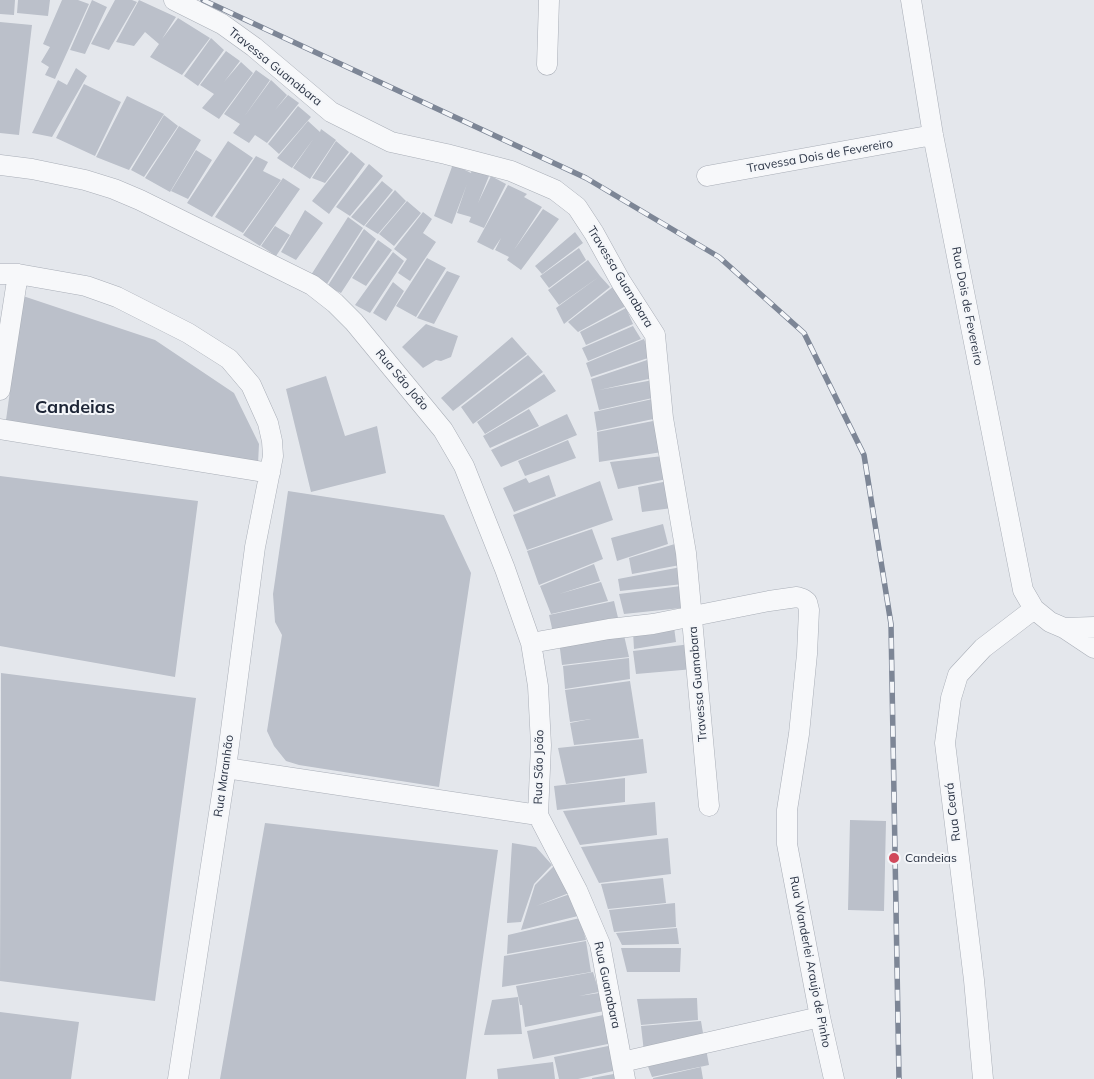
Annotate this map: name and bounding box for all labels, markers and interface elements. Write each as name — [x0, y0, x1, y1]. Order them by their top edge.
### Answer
street label: Travessa Guanabara — [225, 25, 325, 109]
street label: Travessa Dois de Fevereiro — [746, 136, 894, 176]
street label: Travessa Guanabara — [584, 224, 656, 330]
street label: Rua Dois de Fevereiro — [948, 245, 986, 367]
street label: Rua São João — [372, 347, 432, 413]
district label: Candeias — [35, 397, 115, 419]
street label: Travessa Guanabara — [686, 626, 710, 742]
street label: Rua São João — [531, 729, 547, 805]
street label: Rua Maranhão — [211, 734, 237, 818]
street label: Rua Ceará — [942, 782, 964, 842]
marker: Candeias — [887, 851, 901, 865]
place label: Candeias — [905, 851, 957, 865]
street label: Rua Wanderlei Araujo de Pinho — [786, 875, 834, 1049]
street label: Rua Guanabara — [591, 940, 623, 1030]

